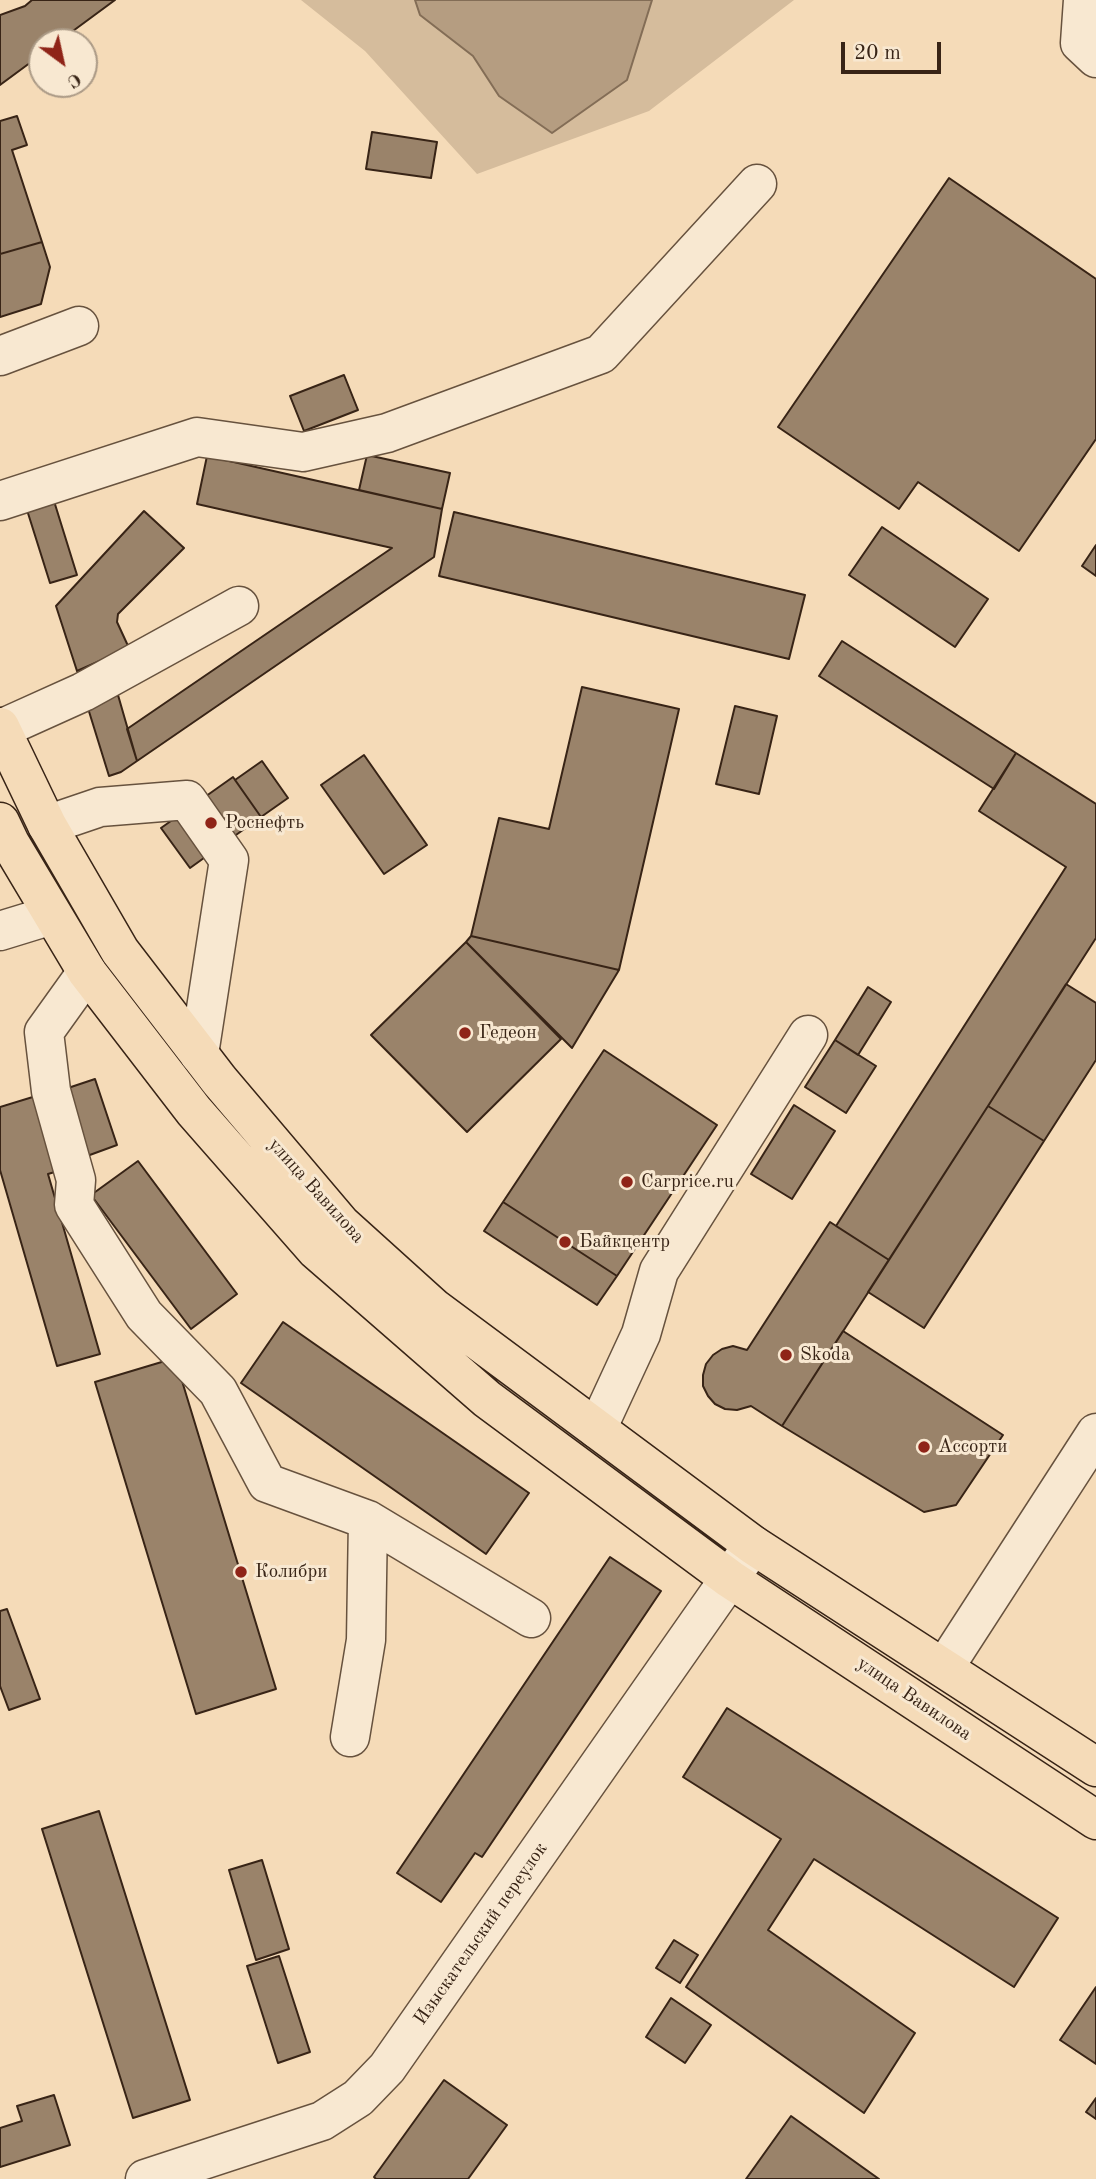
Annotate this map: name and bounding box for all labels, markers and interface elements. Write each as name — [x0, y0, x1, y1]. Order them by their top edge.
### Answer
north arrow — [28, 28, 98, 98]
scale bar — [844, 28, 944, 72]
text: 20 m — [854, 43, 901, 64]
text: С — [63, 68, 84, 91]
place label: Роснефть — [225, 812, 304, 834]
marker: Роснефть — [203, 815, 219, 831]
place label: Гедеон — [479, 1022, 537, 1044]
marker: Гедеон — [457, 1025, 473, 1041]
street label: улица Вавилова — [263, 1134, 369, 1248]
place label: Carprice.ru — [641, 1171, 734, 1193]
marker: Carprice.ru — [619, 1174, 635, 1190]
place label: Байкцентр — [579, 1231, 670, 1253]
marker: Байкцентр — [557, 1234, 573, 1250]
place label: Skoda — [800, 1344, 850, 1366]
marker: Skoda — [778, 1347, 794, 1363]
place label: Ассорти — [938, 1436, 1008, 1458]
marker: Ассорти — [916, 1439, 932, 1455]
place label: Колибри — [255, 1561, 328, 1583]
marker: Колибри — [233, 1564, 249, 1580]
street label: улица Вавилова — [852, 1652, 976, 1746]
street label: Изыскательский переулок — [409, 1838, 553, 2030]

